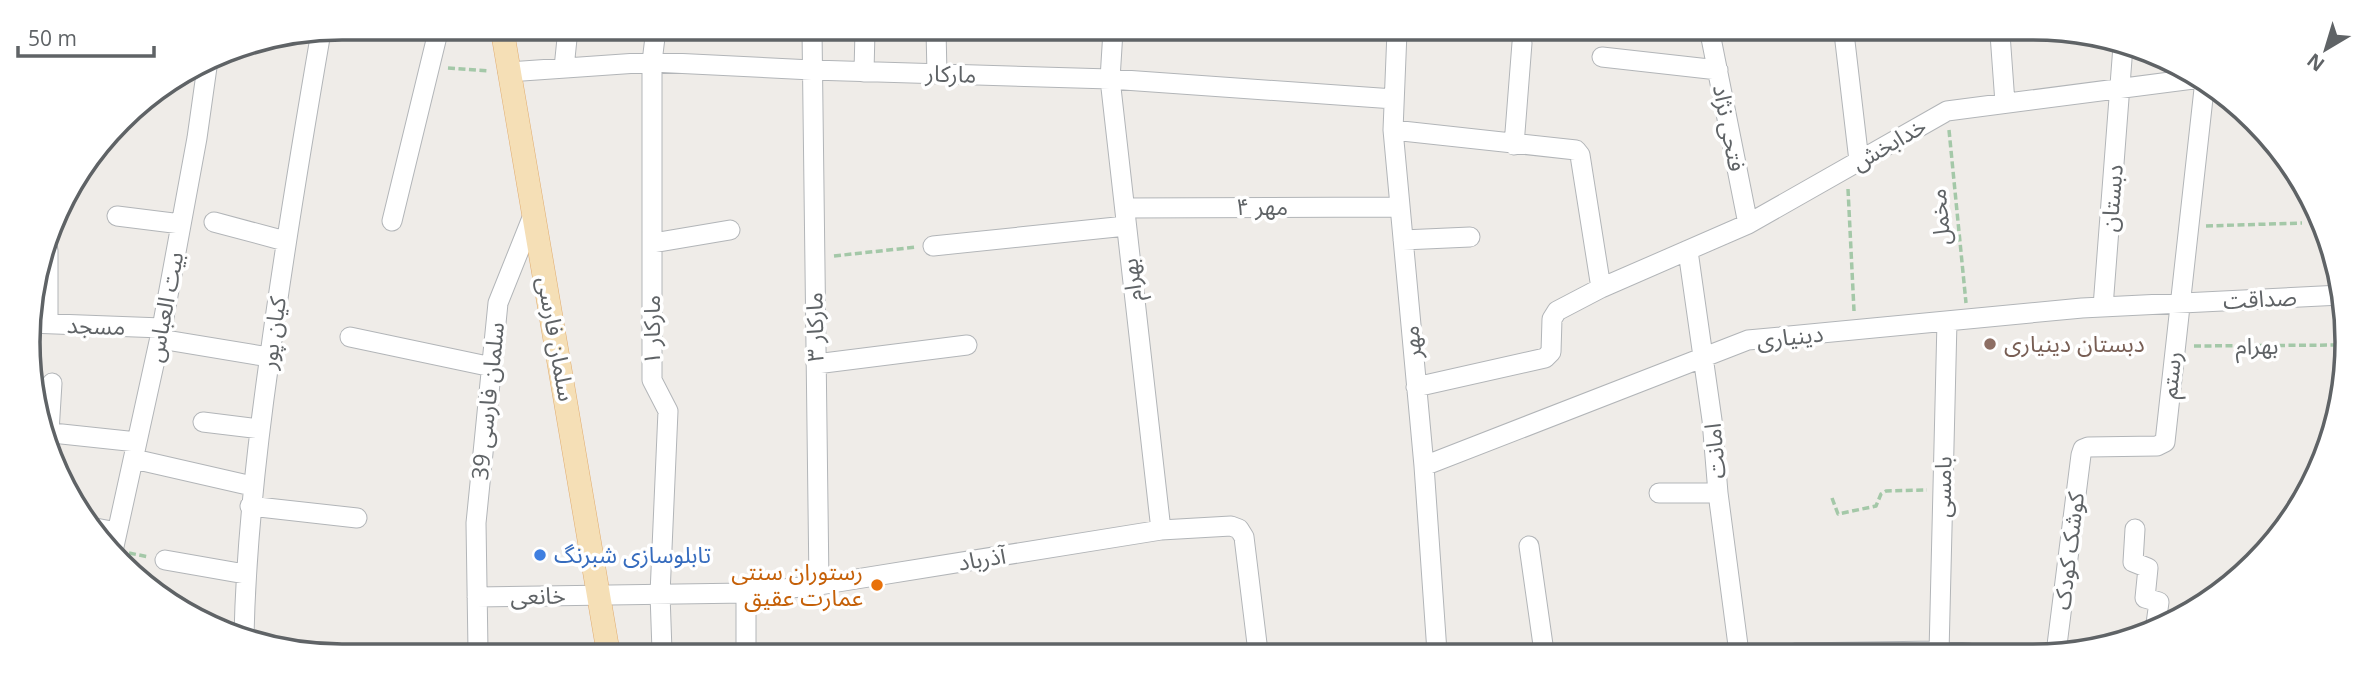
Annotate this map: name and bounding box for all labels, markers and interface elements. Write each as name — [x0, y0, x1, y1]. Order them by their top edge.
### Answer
scale bar — [18, 14, 154, 58]
north arrow — [2291, 14, 2361, 84]
text: 50 m — [28, 24, 77, 52]
text: N — [2301, 47, 2330, 77]
street label: مارکار — [924, 56, 977, 90]
street label: فتحی نژاد — [1706, 82, 1754, 174]
street label: خدابخش — [1845, 109, 1932, 177]
street label: دبستان — [2092, 163, 2130, 233]
street label: مخمل — [1921, 187, 1957, 247]
street label: مهر ۴ — [1236, 190, 1288, 222]
street label: بیت العباس — [138, 249, 190, 365]
street label: بهرام — [1113, 256, 1152, 303]
street label: سلمان فارسی — [530, 274, 584, 404]
street label: صداقت — [2222, 280, 2298, 316]
street label: مارکار ۳ — [797, 292, 831, 362]
street label: کیان پور — [251, 294, 293, 372]
street label: مارکار ۱ — [635, 295, 667, 365]
street label: مسجد — [66, 308, 126, 342]
street label: دینیاری — [1755, 317, 1825, 355]
street label: سلمان فارسی 39 — [463, 320, 511, 481]
street label: مهر — [1394, 324, 1428, 361]
place label: دبستان دینیاری — [2004, 327, 2145, 359]
street label: بهرام — [2236, 329, 2279, 364]
marker: دبستان دینیاری — [1982, 336, 1998, 352]
street label: رستم — [2152, 350, 2190, 400]
street label: امانت — [1696, 422, 1732, 480]
street label: بامسی — [1925, 456, 1959, 518]
street label: کوشک کودک — [2045, 490, 2091, 612]
place label: تابلوسازی شبرنگ — [554, 538, 711, 570]
street label: آذرباد — [956, 538, 1009, 578]
marker: تابلوسازی شبرنگ — [532, 547, 548, 563]
place label: رستوران سنتی عمارت عقیق — [731, 555, 863, 613]
marker: رستوران سنتی عمارت عقیق — [869, 577, 885, 593]
street label: خانعی — [510, 579, 566, 611]

